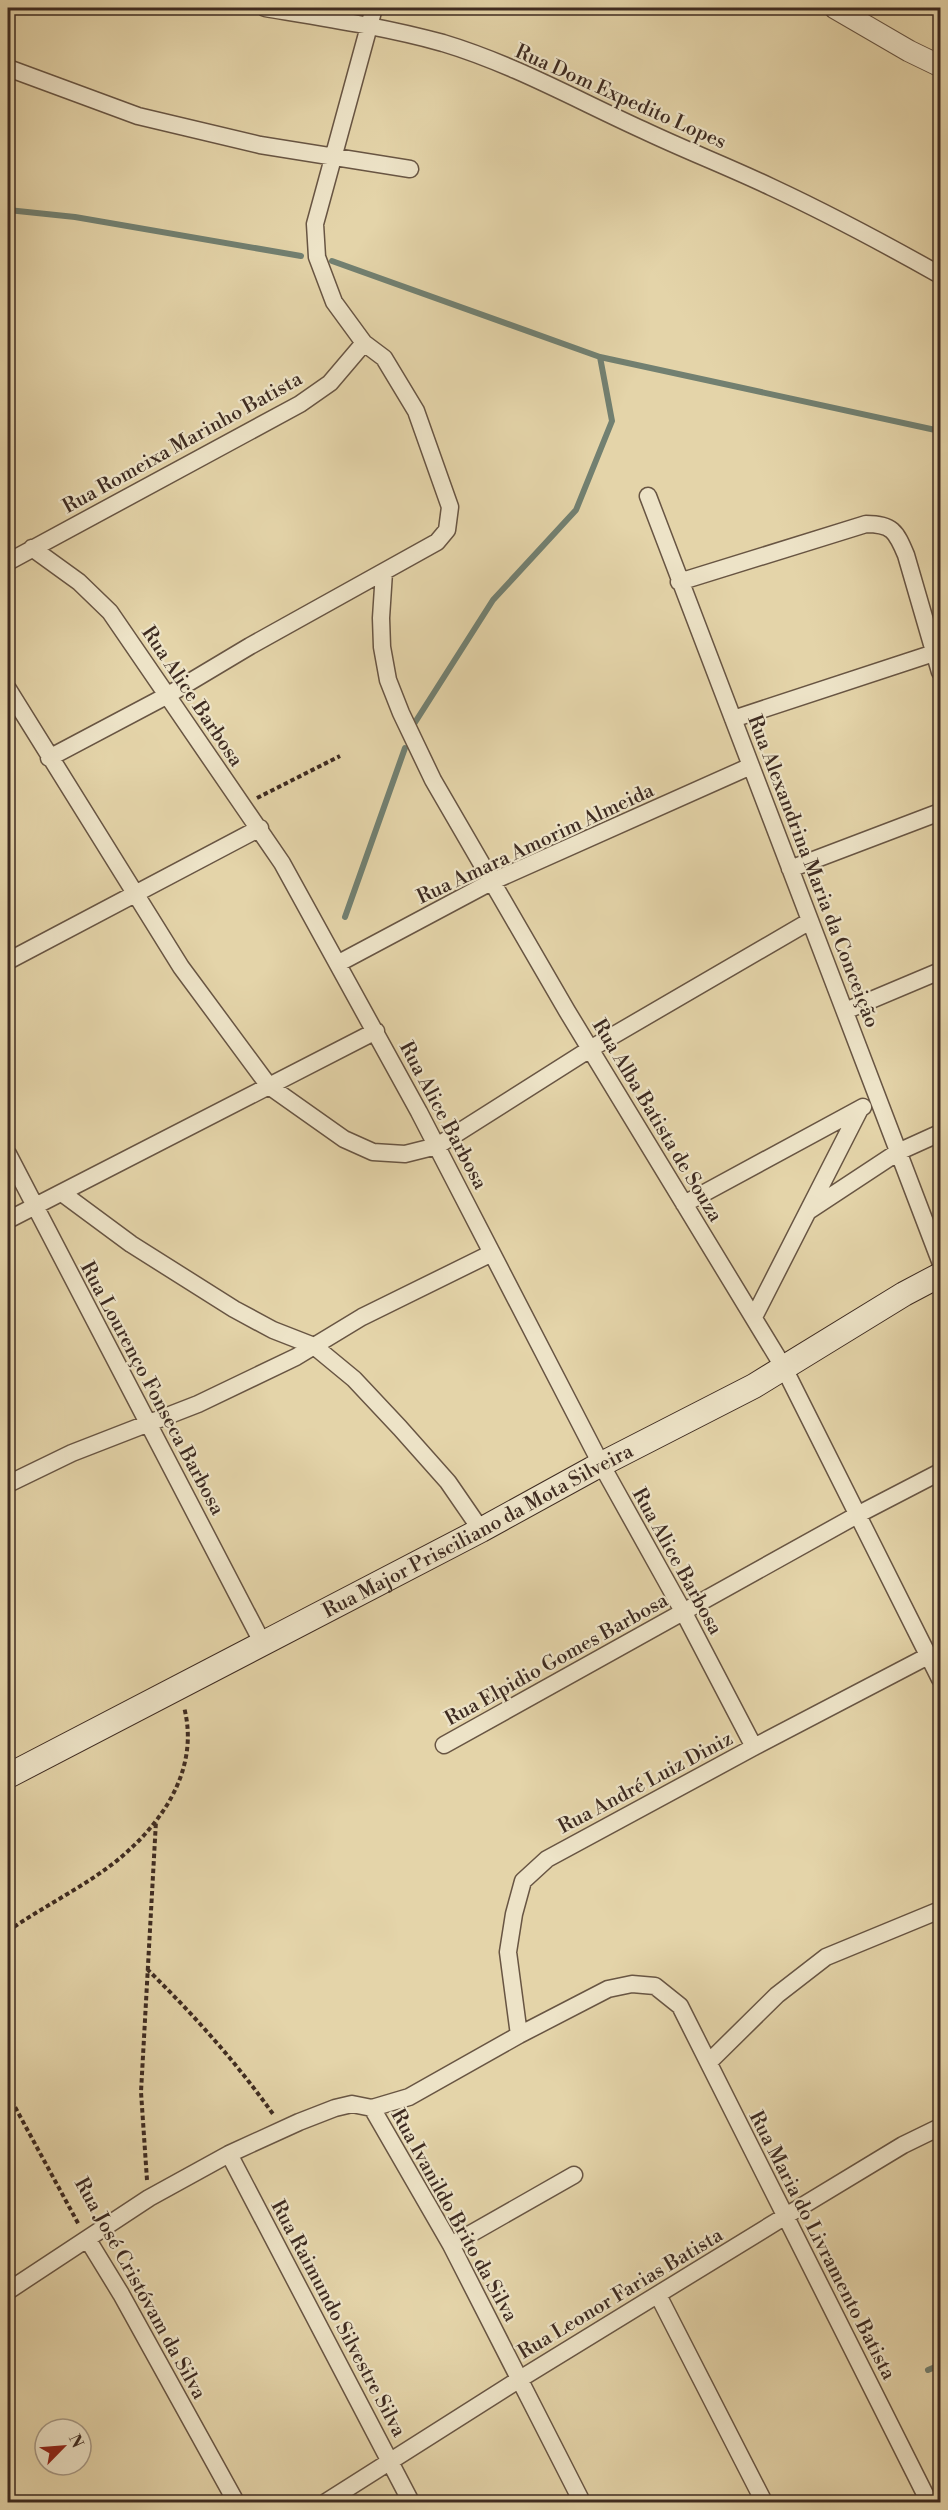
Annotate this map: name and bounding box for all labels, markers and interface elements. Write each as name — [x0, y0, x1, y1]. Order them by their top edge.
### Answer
street label: Rua Dom Expedito Lopes — [511, 40, 730, 155]
street label: Rua Romeixa Marinho Batista — [58, 366, 308, 520]
street label: Rua Alice Barbosa — [135, 622, 249, 773]
street label: Rua Alexandrina Maria da Conceição — [741, 711, 884, 1032]
street label: Rua Amara Amorim Almeida — [413, 778, 659, 910]
street label: Rua Alba Batista de Souza — [586, 1015, 728, 1228]
street label: Rua Alice Barbosa — [393, 1037, 493, 1195]
street label: Rua Lourenço Fonseca Barbosa — [74, 1258, 230, 1521]
street label: Rua Major Prisciliano da Mota Silveira — [319, 1439, 638, 1624]
street label: Rua Alice Barbosa — [626, 1484, 728, 1640]
street label: Rua Elpidio Gomes Barbosa — [441, 1588, 673, 1732]
street label: Rua André Luiz Diniz — [554, 1727, 737, 1840]
street label: Rua Ivanildo Brito da Silva — [385, 2105, 523, 2327]
street label: Rua Maria do Livramento Batista — [743, 2107, 901, 2385]
street label: Rua José Cristóvam da Silva — [68, 2174, 212, 2405]
street label: Rua Raimundo Silvestre Silva — [264, 2196, 411, 2442]
street label: Rua Leonor Farias Batista — [514, 2223, 729, 2365]
north arrow — [33, 2417, 93, 2477]
text: N — [64, 2431, 88, 2451]

